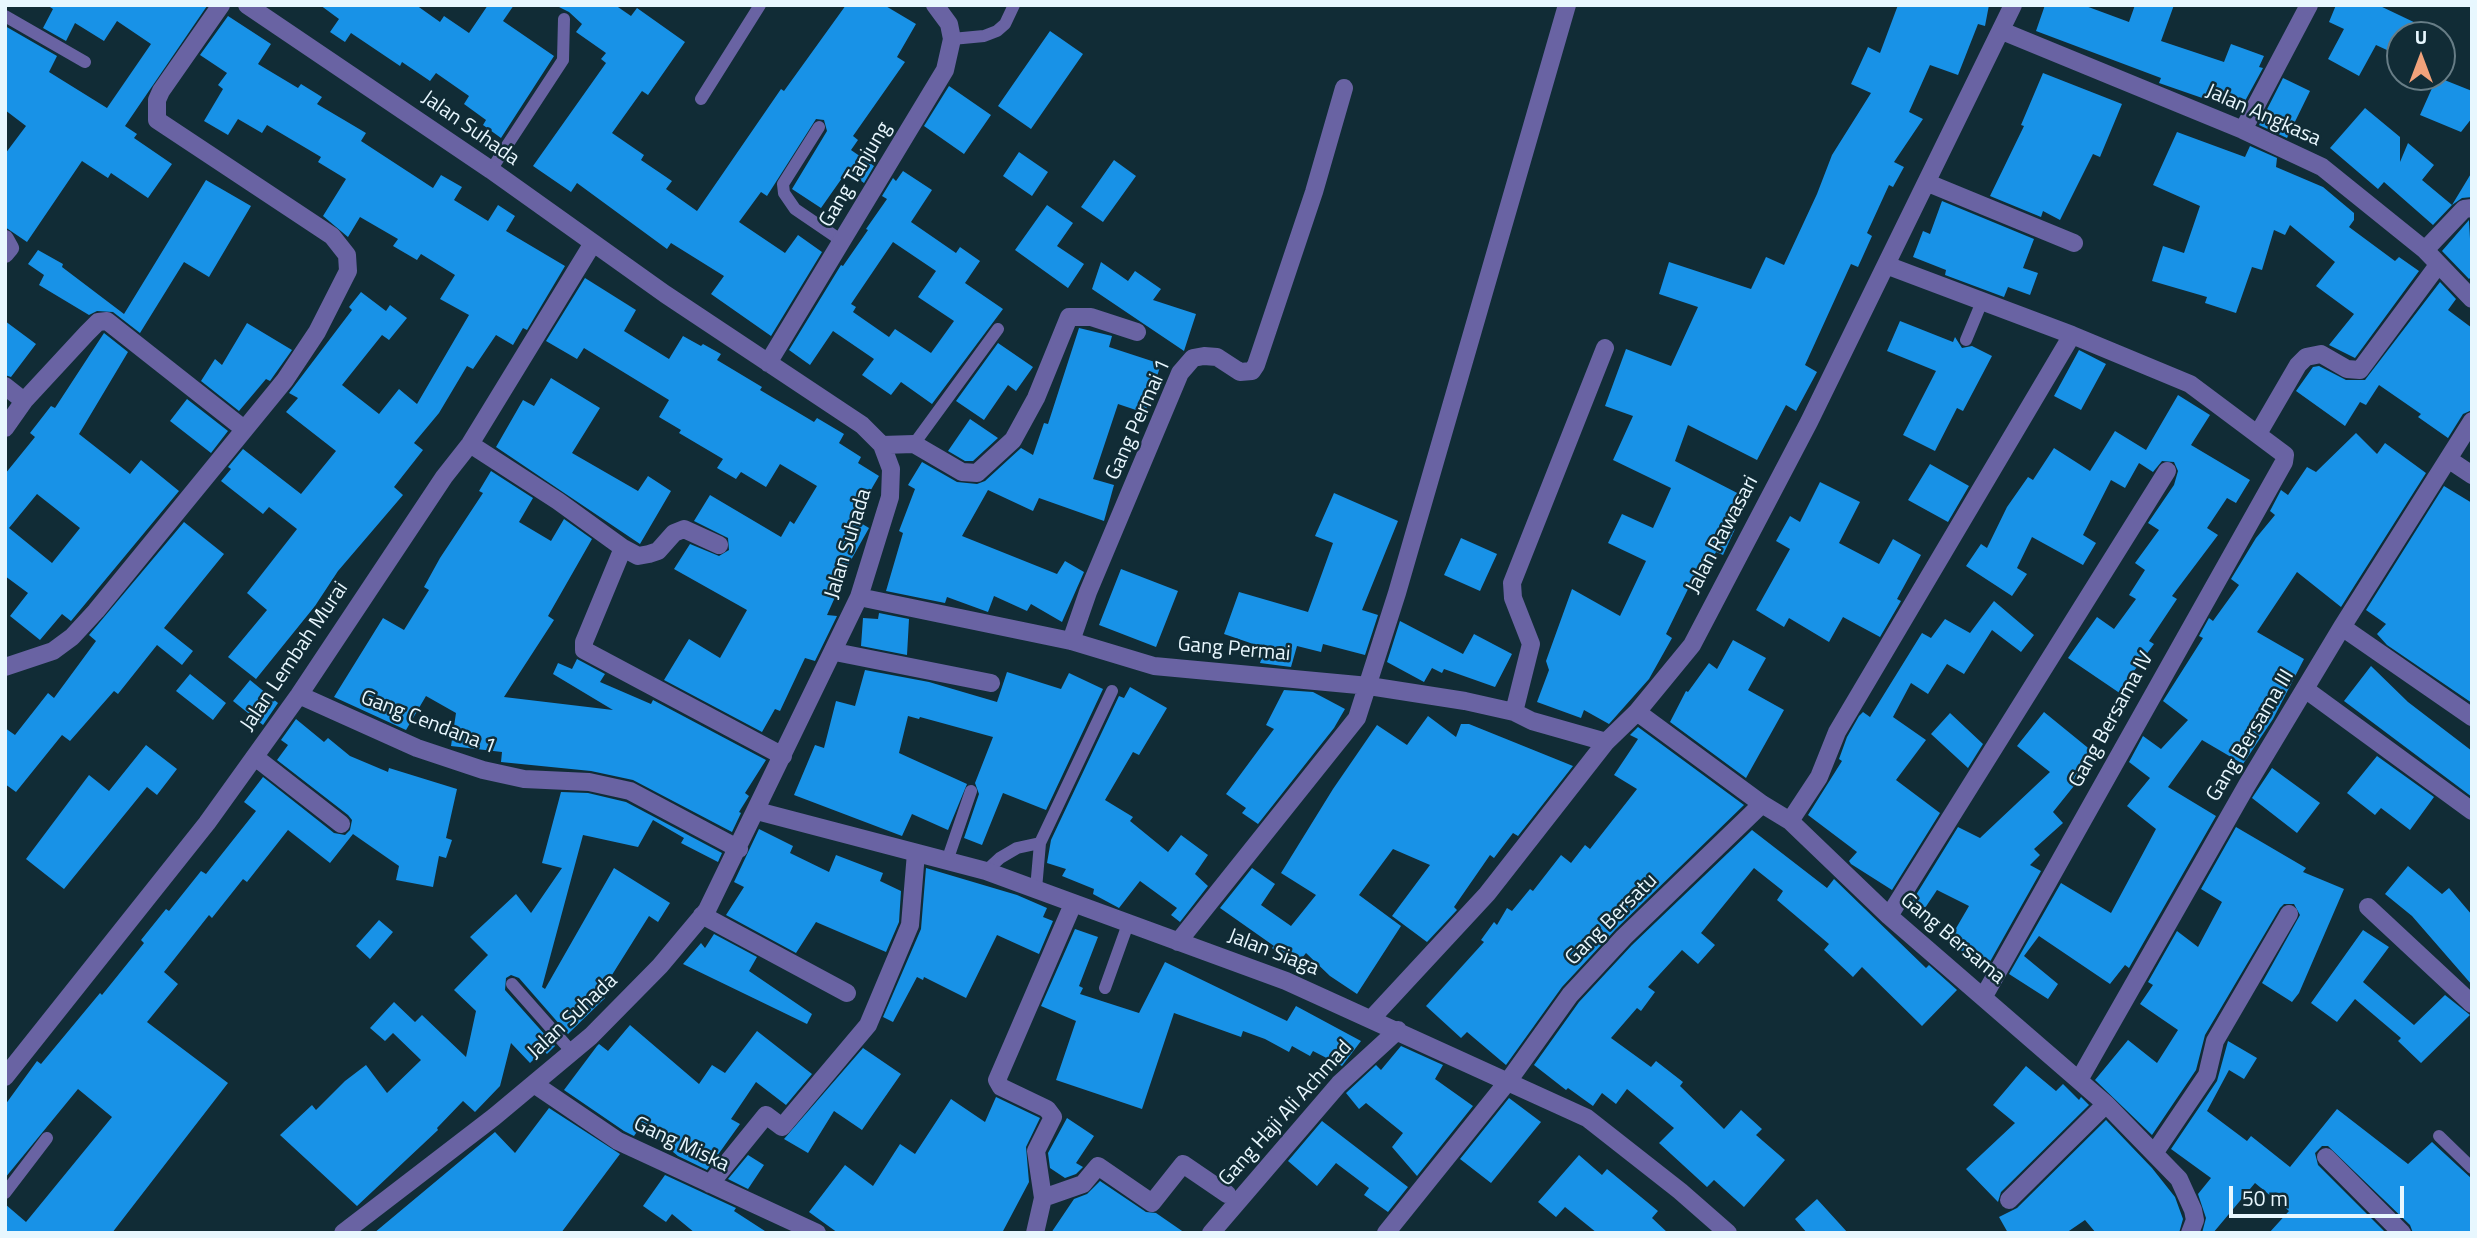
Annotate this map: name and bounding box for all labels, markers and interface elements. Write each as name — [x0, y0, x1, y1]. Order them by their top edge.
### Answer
north arrow — [2386, 21, 2456, 91]
text: U — [2415, 22, 2427, 51]
street label: Jalan Angkasa — [2202, 79, 2324, 153]
street label: Jalan Suhada — [416, 86, 524, 172]
street label: Gang Tanjung — [815, 118, 897, 232]
street label: Gang Permai 1 — [1101, 356, 1177, 484]
street label: Jalan Rawasari — [1681, 472, 1765, 598]
street label: Jalan Suhada — [820, 486, 878, 602]
street label: Jalan Lembah Murai — [236, 578, 354, 736]
street label: Gang Permai — [1177, 633, 1291, 667]
street label: Gang Bersama IV — [2064, 648, 2160, 792]
street label: Gang Bersama III — [2202, 665, 2300, 807]
street label: Gang Cendana 1 — [357, 686, 499, 760]
street label: Gang Bersatu — [1561, 869, 1663, 971]
street label: Gang Bersama — [1894, 888, 2010, 990]
street label: Jalan Siaga — [1224, 924, 1322, 982]
street label: Jalan Suhada — [523, 969, 623, 1065]
street label: Gang Haji Ali Achmad — [1214, 1036, 1358, 1192]
street label: Gang Miska — [629, 1112, 733, 1178]
scale bar — [2232, 1172, 2407, 1216]
text: 50 m — [2242, 1182, 2288, 1214]

